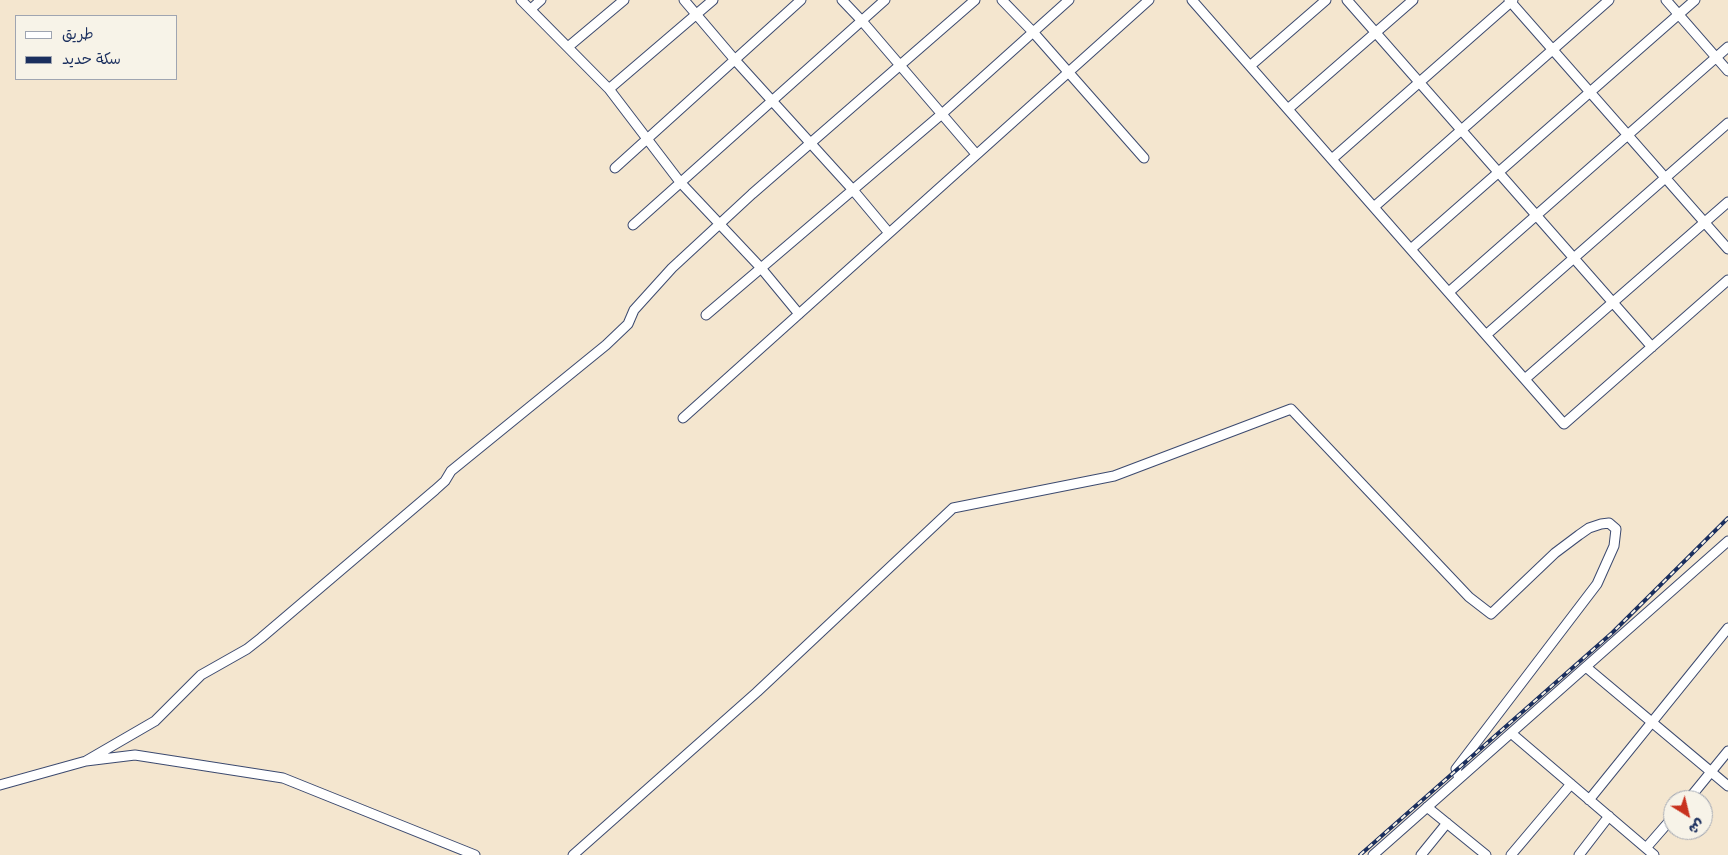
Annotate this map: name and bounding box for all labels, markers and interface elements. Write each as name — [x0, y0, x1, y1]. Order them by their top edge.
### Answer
legend — [15, 15, 178, 80]
text: طريق — [62, 25, 94, 45]
text: سكة حديد — [62, 50, 121, 70]
north arrow — [1663, 790, 1713, 840]
text: ش — [1685, 815, 1708, 838]

